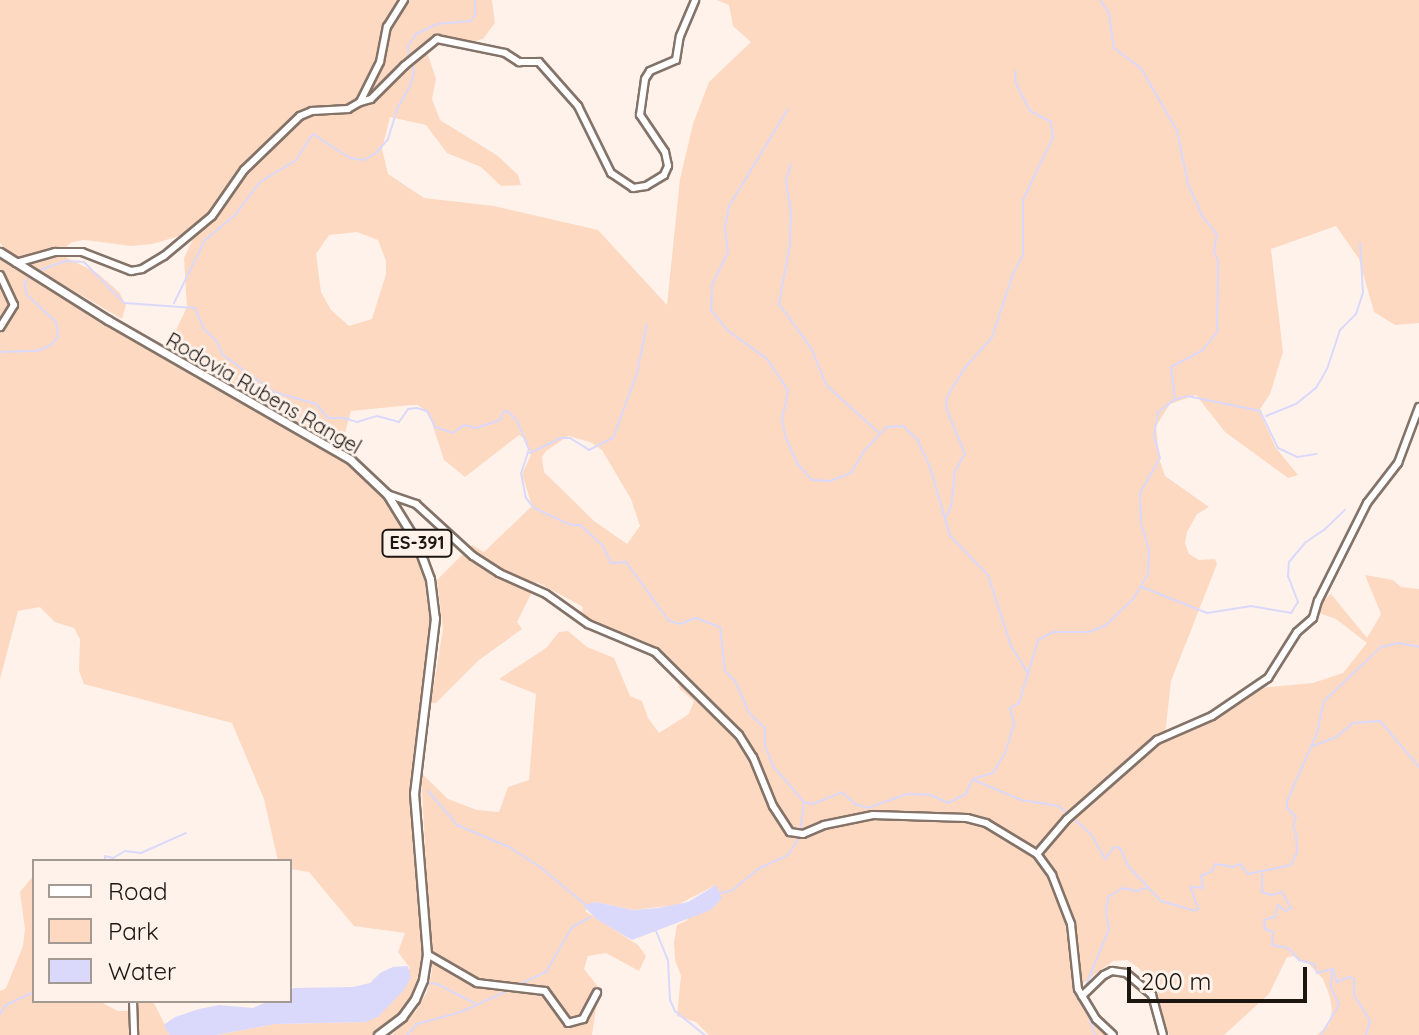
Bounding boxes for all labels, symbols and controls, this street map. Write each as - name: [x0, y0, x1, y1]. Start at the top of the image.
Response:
- street label: Rodovia Rubens Rangel: [162, 327, 366, 459]
- road number: ES-391: [381, 529, 453, 557]
- legend: [32, 859, 292, 1003]
- text: Road: [108, 876, 168, 906]
- text: Park: [108, 916, 159, 946]
- scale bar: [1131, 951, 1311, 1001]
- text: Water: [108, 956, 176, 986]
- text: 200 m: [1141, 966, 1211, 996]

